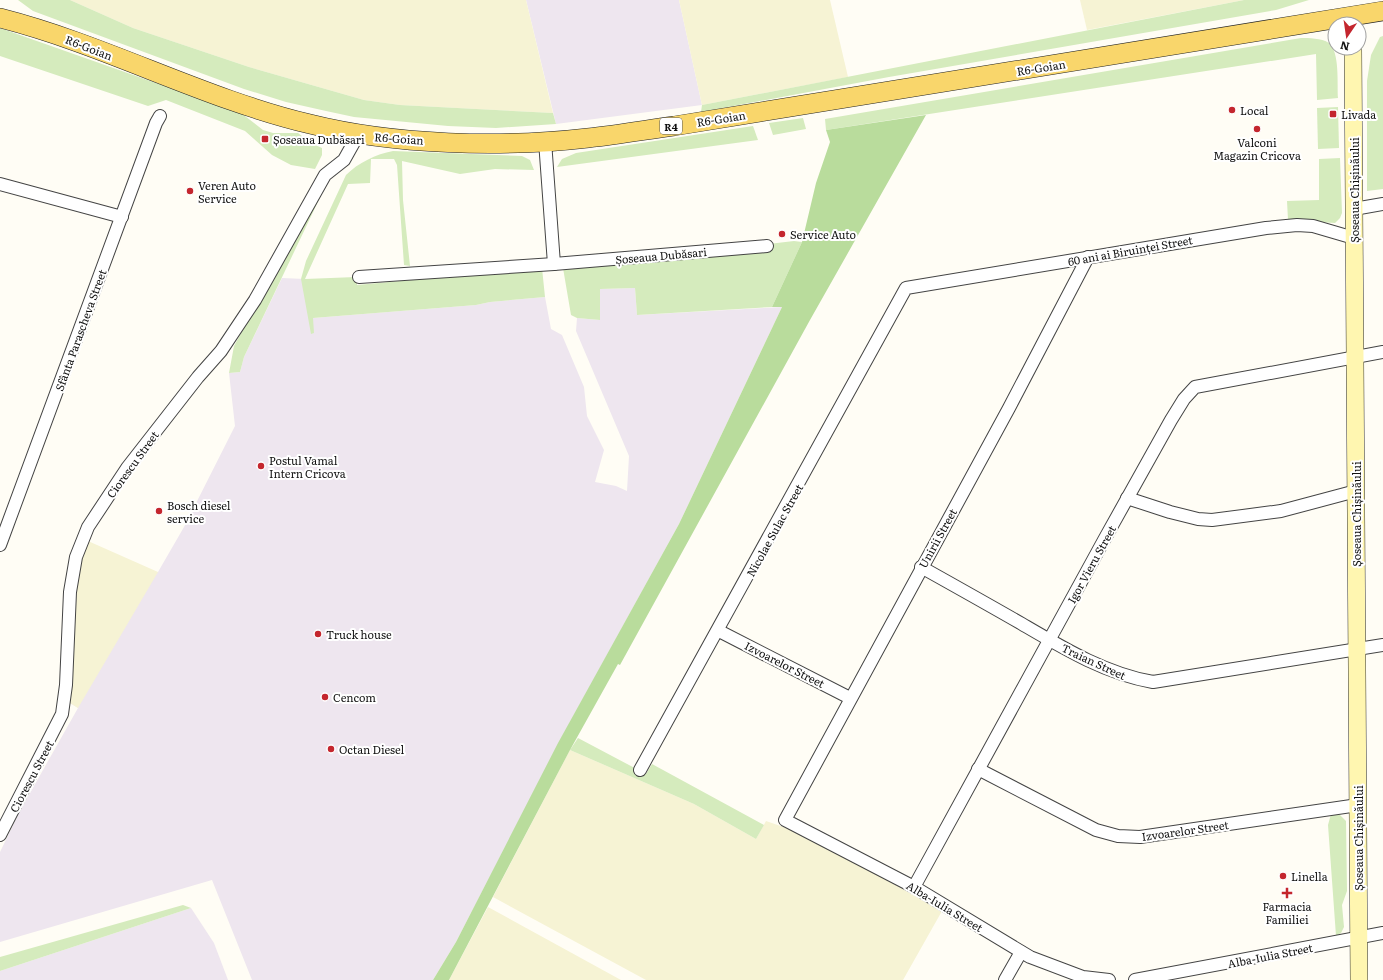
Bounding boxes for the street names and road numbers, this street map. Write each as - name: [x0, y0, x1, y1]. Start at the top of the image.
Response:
- street label: R6-Goian: [63, 31, 115, 63]
- street label: R6-Goian: [1015, 55, 1067, 79]
- street label: R6-Goian: [695, 106, 747, 130]
- road number: R4: [660, 118, 682, 134]
- street label: R6-Goian: [374, 128, 424, 148]
- street label: Șoseaua Chișinăului: [1346, 137, 1362, 243]
- street label: 60 ani ai Biruinței Street: [1066, 231, 1194, 269]
- street label: Șoseaua Dubăsari: [615, 243, 708, 267]
- street label: Sfânta Parascheva Street: [51, 266, 110, 393]
- street label: Ciorescu Street: [102, 427, 162, 501]
- street label: Șoseaua Chișinăului: [1348, 461, 1364, 567]
- street label: Nicolae Sulac Street: [742, 480, 806, 579]
- street label: Unirii Street: [914, 505, 960, 571]
- street label: Igor Vieru Street: [1063, 521, 1119, 606]
- street label: Izvoarelor Street: [742, 637, 828, 691]
- street label: Traian Street: [1059, 639, 1129, 683]
- street label: Ciorescu Street: [5, 737, 57, 815]
- street label: Șoseaua Chișinăului: [1350, 785, 1366, 891]
- street label: Izvoarelor Street: [1140, 816, 1230, 844]
- street label: Alba-Iulia Street: [904, 877, 987, 935]
- street label: Alba-Iulia Street: [1226, 939, 1315, 971]

